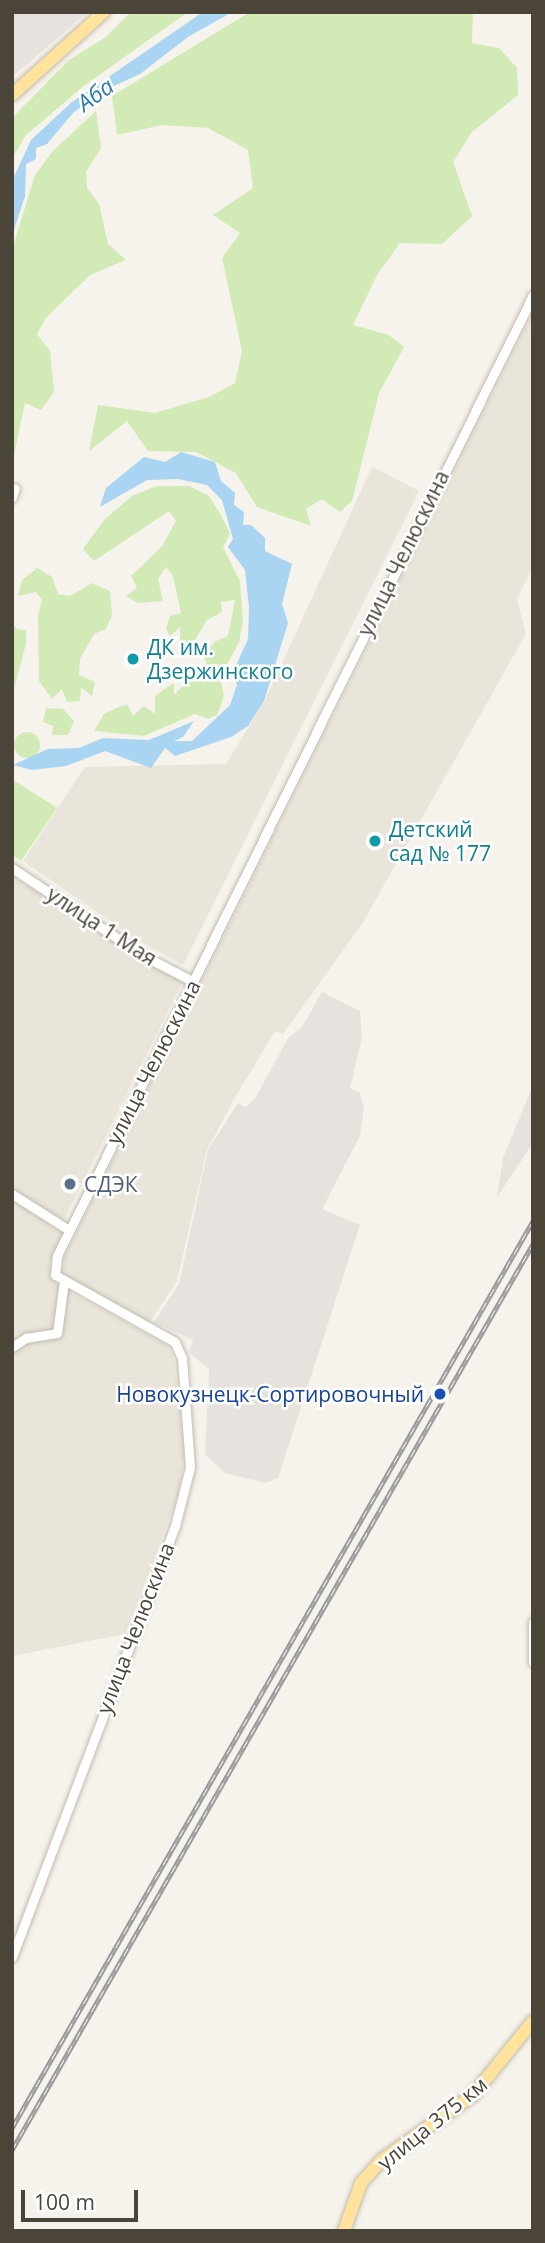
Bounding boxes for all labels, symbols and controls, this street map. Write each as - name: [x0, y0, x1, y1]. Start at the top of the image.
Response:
- water label: Аба: [71, 72, 119, 116]
- street label: улица Челюскина: [352, 466, 454, 640]
- place label: ДК им. Дзержинского: [147, 634, 293, 684]
- marker: ДК им. Дзержинского: [125, 651, 141, 667]
- place label: Детский сад № 177: [389, 816, 491, 866]
- marker: Детский сад № 177: [367, 833, 383, 849]
- street label: улица 1 Мая: [42, 881, 162, 971]
- street label: улица Челюскина: [101, 976, 205, 1148]
- place label: СДЭК: [84, 1171, 138, 1197]
- marker: СДЭК: [62, 1176, 78, 1192]
- place label: Новокузнецк-Сортировочный: [116, 1381, 424, 1407]
- marker: Новокузнецк-Сортировочный: [430, 1384, 450, 1404]
- street label: улица Челюскина: [91, 1539, 179, 1717]
- street label: улица 375 км: [372, 2071, 492, 2175]
- scale bar: [24, 2176, 142, 2220]
- text: 100 m: [34, 2188, 95, 2216]

